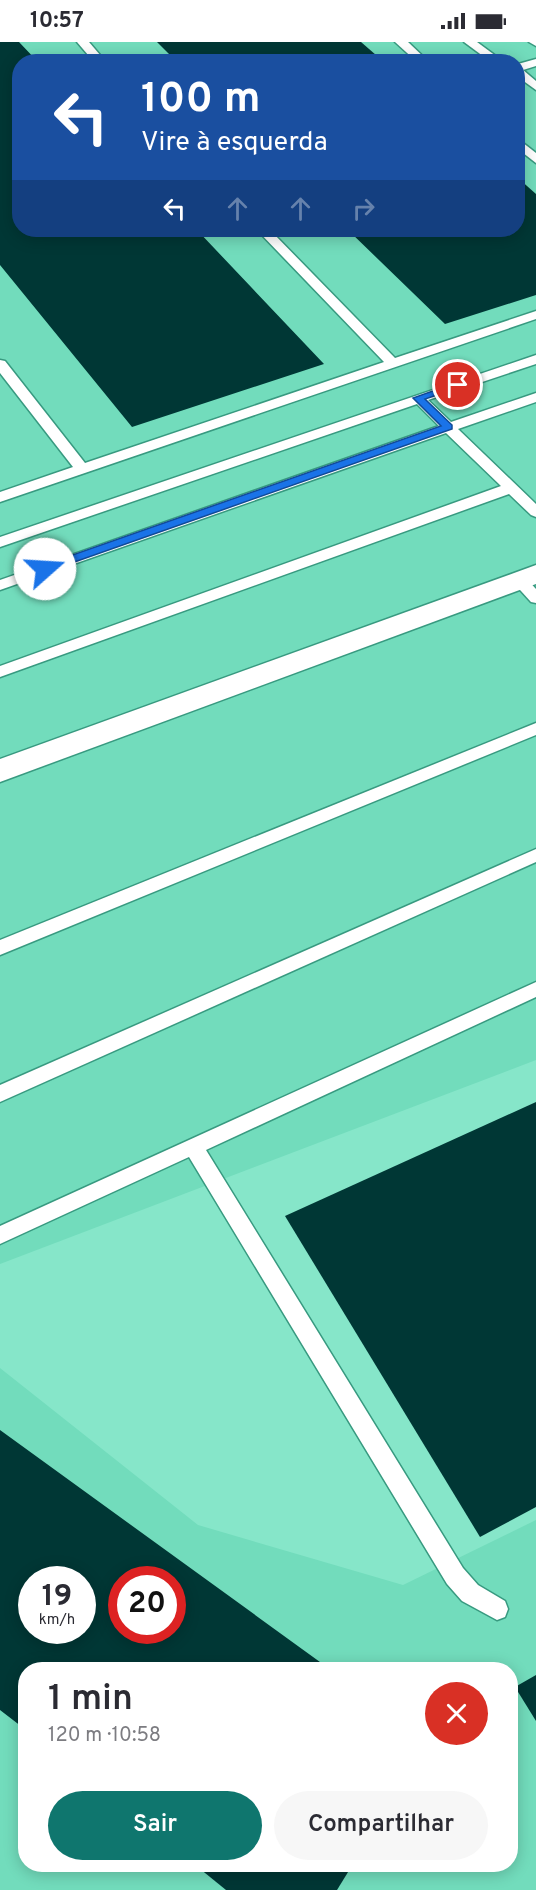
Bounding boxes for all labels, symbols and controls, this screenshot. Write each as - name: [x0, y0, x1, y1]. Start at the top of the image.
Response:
- text: 10:57: [30, 8, 84, 35]
- text: 100 m: [141, 74, 260, 127]
- icon: left: [42, 78, 120, 156]
- text: Vire à esquerda: [141, 126, 328, 160]
- icon: left: [158, 192, 191, 225]
- icon: ahead: [221, 192, 254, 225]
- icon: ahead: [284, 192, 317, 225]
- icon: right: [347, 192, 380, 225]
- pin: [432, 359, 483, 410]
- icon: arrive: [441, 368, 474, 401]
- position arrow: [13, 537, 77, 601]
- speed limit sign: 20: [108, 1566, 186, 1644]
- text: 19: [42, 1579, 72, 1616]
- text: km/h: [39, 1611, 75, 1630]
- text: 1 min: [48, 1677, 133, 1723]
- button: close: [425, 1682, 488, 1745]
- text: 120 m · 10:58: [48, 1723, 161, 1749]
- button: Sair: [48, 1791, 262, 1860]
- button: Compartilhar: [274, 1791, 488, 1860]

